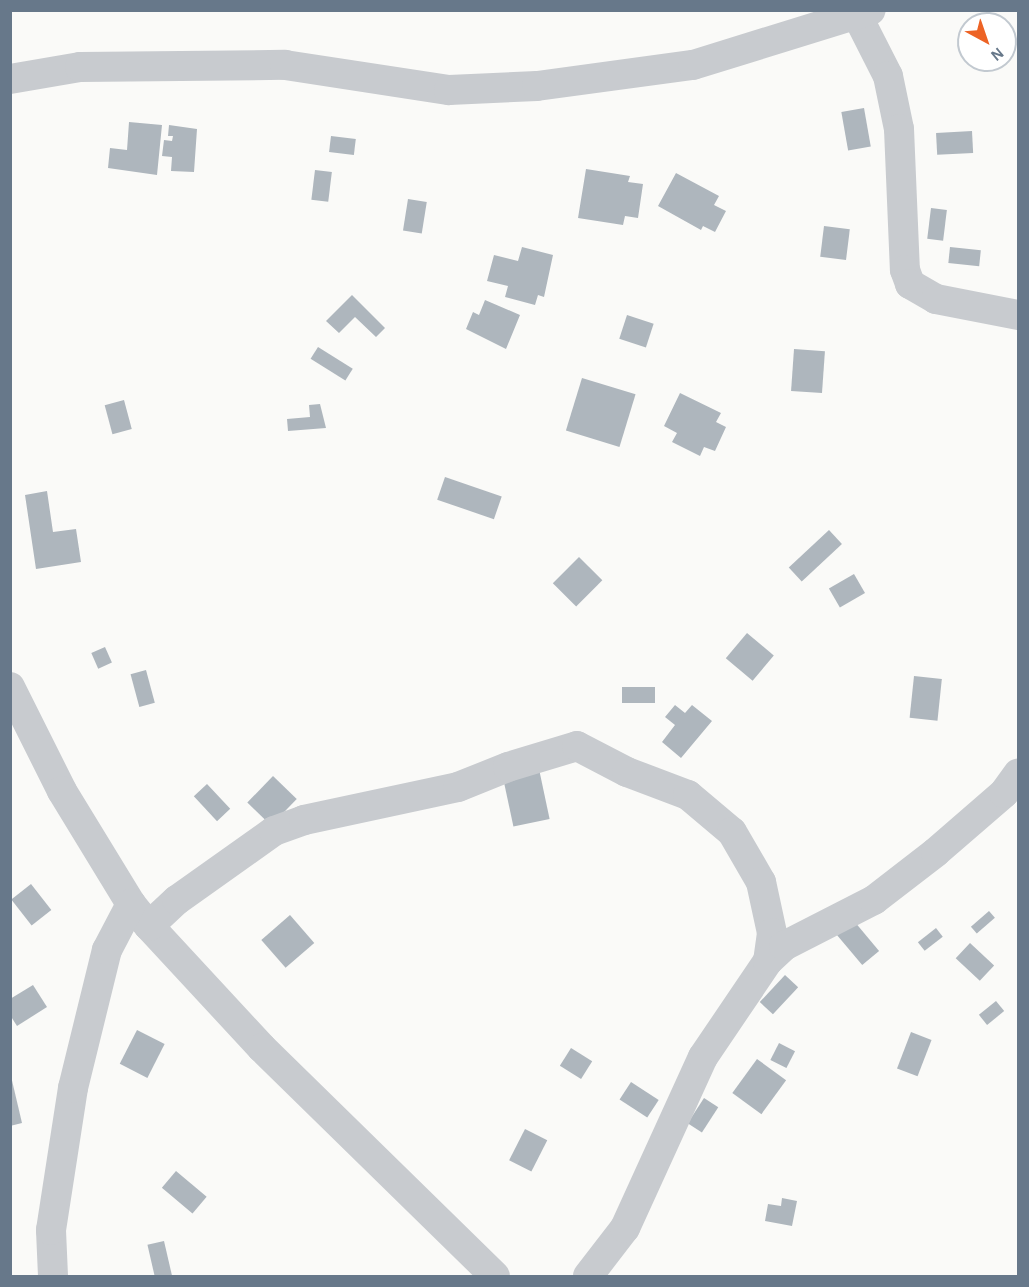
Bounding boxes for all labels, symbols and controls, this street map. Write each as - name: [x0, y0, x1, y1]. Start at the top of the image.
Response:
- north arrow: [957, 12, 1017, 72]
- text: N: [988, 45, 1007, 64]

